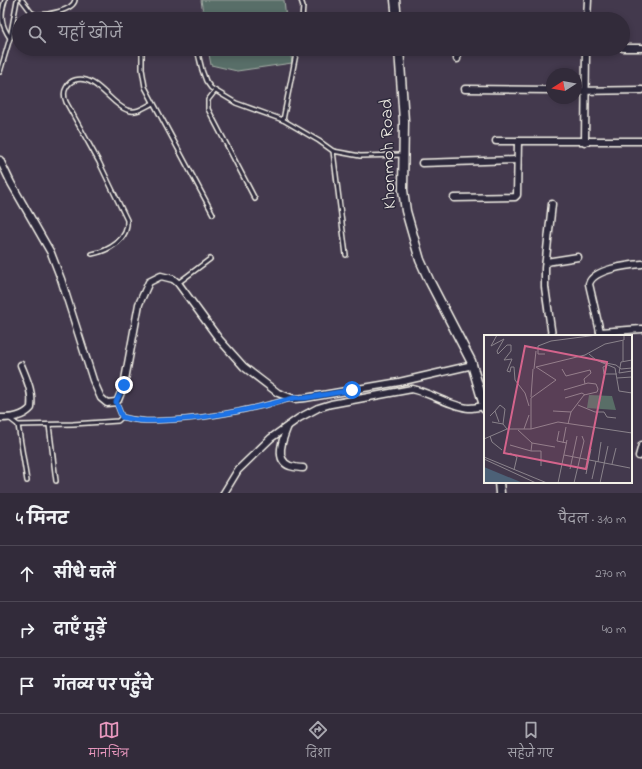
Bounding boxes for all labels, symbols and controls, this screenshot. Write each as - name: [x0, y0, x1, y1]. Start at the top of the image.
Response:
- search box: [12, 12, 630, 56]
- icon: search: [26, 23, 48, 45]
- text: यहाँ खोजें: [58, 23, 122, 45]
- north arrow: [546, 68, 582, 104]
- street label: Khonmoh Road: [374, 98, 404, 210]
- inset map: [484, 335, 632, 483]
- route end: [115, 376, 133, 394]
- route start: [343, 381, 361, 399]
- text: 4 मिनट: [16, 507, 69, 532]
- text: पैदल · 310 m: [558, 510, 626, 529]
- icon: ahead: [16, 563, 38, 585]
- text: सीधे चलें: [54, 563, 115, 585]
- text: 270 m: [595, 564, 626, 583]
- icon: right: [16, 619, 38, 641]
- text: दाएँ मुड़ें: [54, 619, 106, 641]
- text: 40 m: [602, 620, 626, 639]
- icon: arrive: [16, 675, 38, 697]
- text: गंतव्य पर पहुँचे: [54, 675, 153, 697]
- tab: मानचित्र: [89, 719, 129, 765]
- tab: दिशा: [306, 719, 331, 765]
- tab: सहेजे गए: [508, 719, 553, 765]

